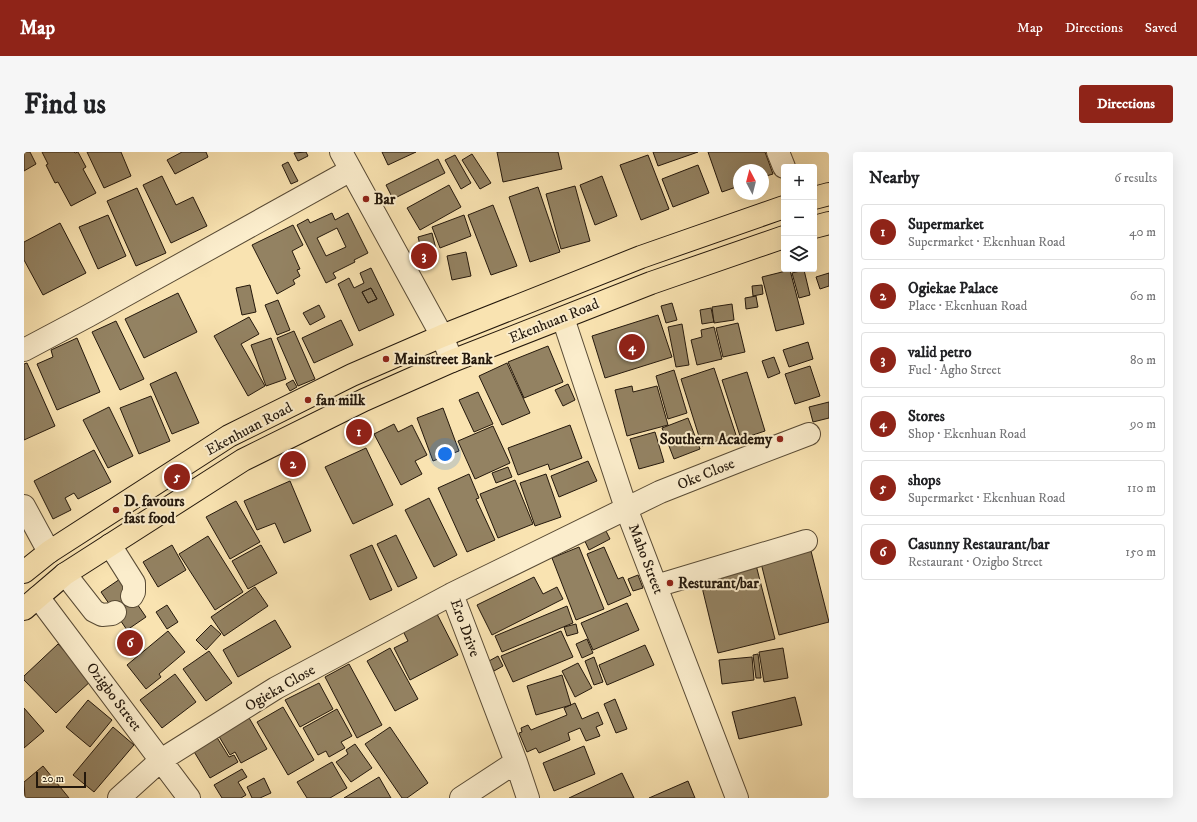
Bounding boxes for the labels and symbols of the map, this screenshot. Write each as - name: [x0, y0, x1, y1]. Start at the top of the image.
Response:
- north arrow: [733, 164, 769, 200]
- place label: Bar: [374, 190, 396, 209]
- marker: Bar: [361, 194, 371, 204]
- pin: 3: [411, 241, 437, 271]
- street label: Ekenhuan Road: [506, 294, 602, 348]
- pin: 4: [619, 332, 645, 362]
- place label: Mainstreet Bank: [394, 350, 493, 369]
- marker: Mainstreet Bank: [381, 354, 391, 364]
- place label: fan milk: [315, 391, 366, 410]
- marker: fan milk: [303, 395, 313, 405]
- street label: Ekenhuan Road: [202, 398, 296, 460]
- pin: 1: [346, 417, 372, 447]
- place label: Southern Academy: [660, 430, 773, 449]
- marker: Southern Academy: [775, 434, 785, 444]
- your location: [435, 444, 455, 464]
- pin: 2: [280, 449, 306, 479]
- street label: Oke Close: [675, 454, 737, 494]
- pin: 5: [164, 462, 190, 492]
- place label: D. favours fast food: [123, 492, 185, 528]
- marker: D. favours fast food: [111, 505, 121, 515]
- street label: Maho Street: [624, 521, 668, 597]
- place label: Resturant/bar: [678, 574, 759, 593]
- marker: Resturant/bar: [665, 578, 675, 588]
- street label: Ero Drive: [446, 597, 484, 659]
- pin: 6: [117, 628, 143, 658]
- street label: Ozigbo Street: [82, 659, 146, 735]
- street label: Ogieka Close: [241, 660, 319, 716]
- scale bar: [36, 770, 86, 789]

